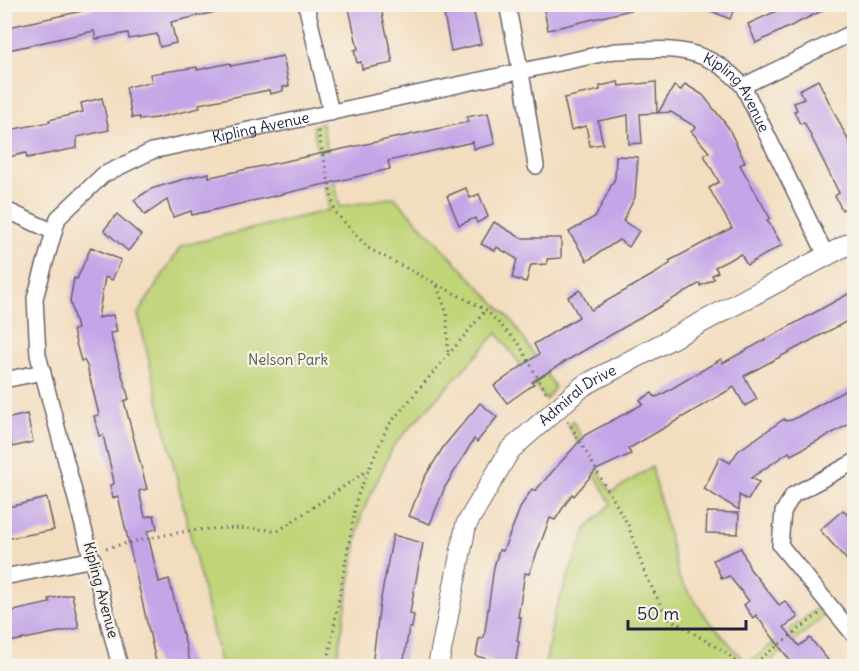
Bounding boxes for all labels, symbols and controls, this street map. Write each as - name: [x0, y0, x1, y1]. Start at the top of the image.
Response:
- street label: Kipling Avenue: [700, 48, 774, 135]
- street label: Kipling Avenue: [210, 107, 311, 147]
- park label: Nelson Park: [248, 350, 328, 369]
- street label: Admiral Drive: [534, 360, 619, 430]
- street label: Kipling Avenue: [80, 540, 123, 640]
- scale bar: [628, 593, 746, 631]
- text: 50 m: [637, 602, 679, 625]

